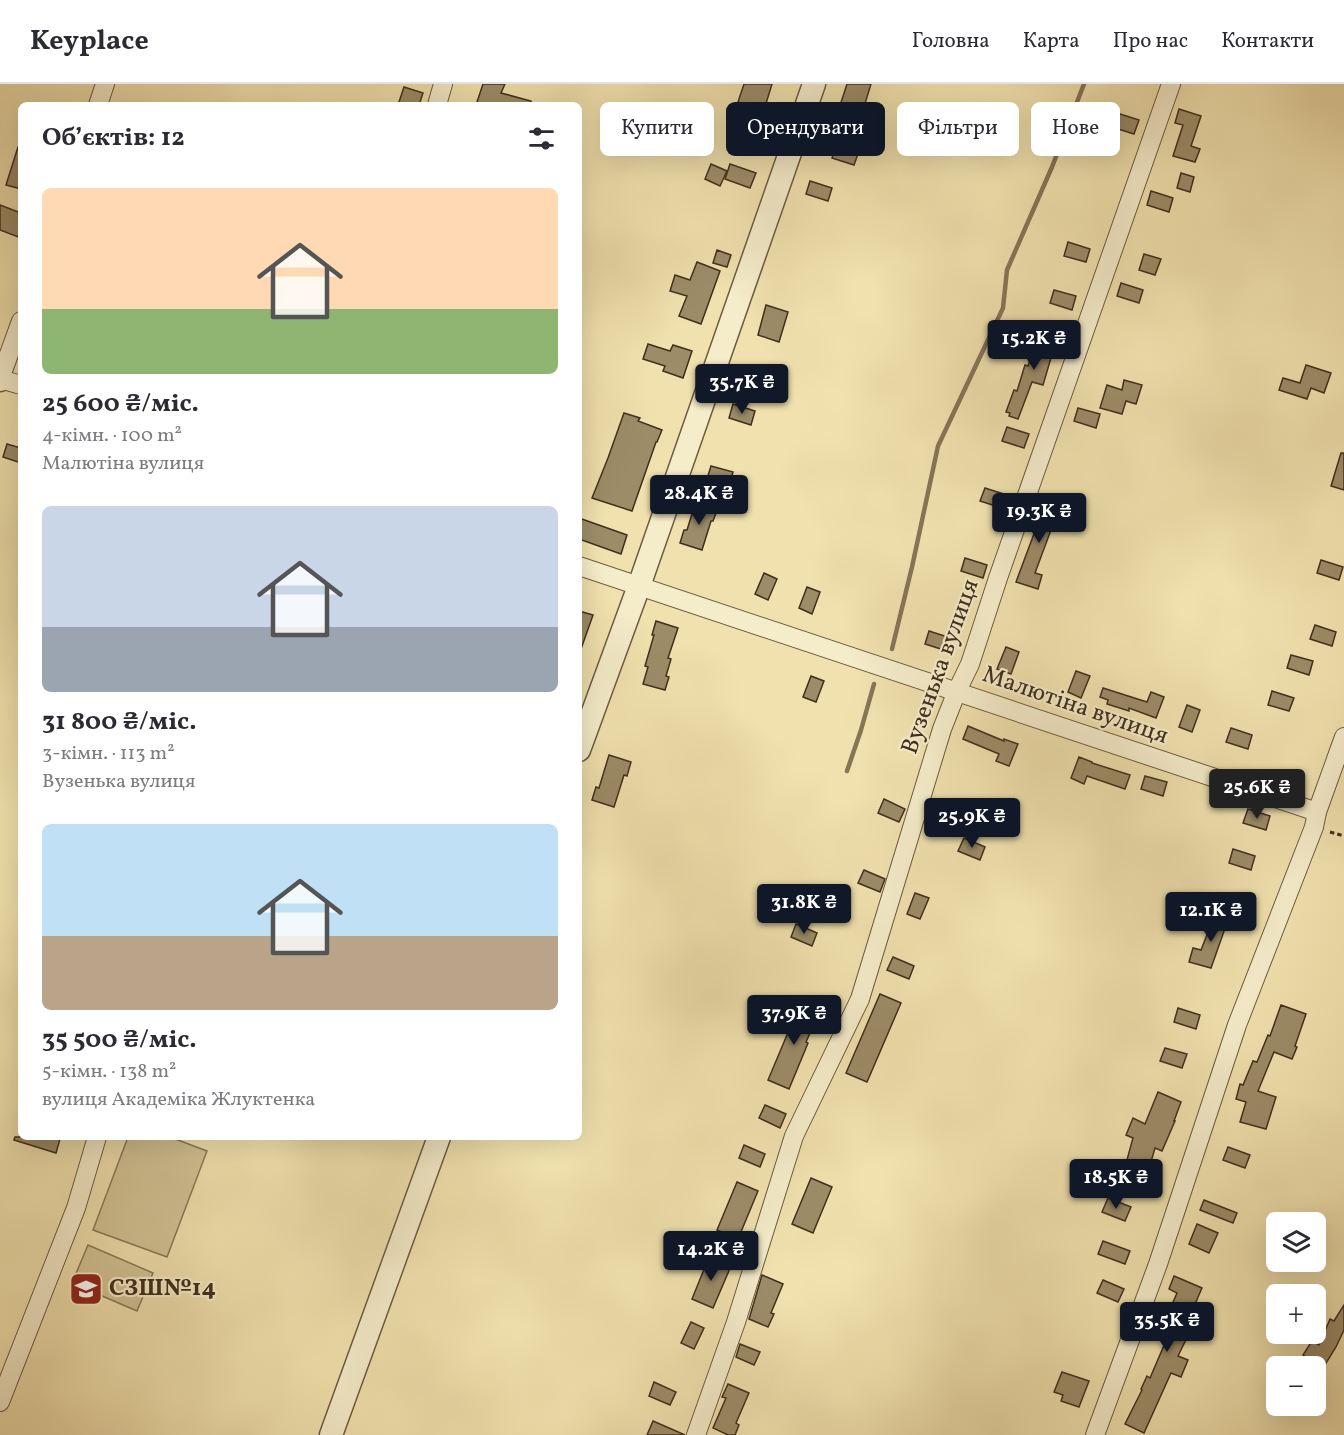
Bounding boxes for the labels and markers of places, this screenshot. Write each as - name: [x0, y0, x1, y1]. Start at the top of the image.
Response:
- pin: 15.2K ₴: [979, 320, 1089, 371]
- pin: 35.7K ₴: [687, 364, 797, 415]
- pin: 28.4K ₴: [644, 475, 754, 526]
- pin: 19.3K ₴: [984, 493, 1094, 544]
- pin: 25.6K ₴: [1202, 769, 1312, 820]
- pin: 25.9K ₴: [917, 798, 1027, 849]
- pin: 31.8K ₴: [749, 884, 859, 935]
- pin: 12.1K ₴: [1156, 892, 1266, 943]
- pin: 37.9K ₴: [739, 995, 849, 1046]
- pin: 18.5K ₴: [1061, 1159, 1171, 1210]
- pin: 14.2K ₴: [656, 1231, 766, 1282]
- school or university icon: СЗШ№14: [68, 1271, 104, 1307]
- place label: СЗШ№14: [109, 1272, 216, 1306]
- pin: 35.5K ₴: [1112, 1302, 1222, 1353]

